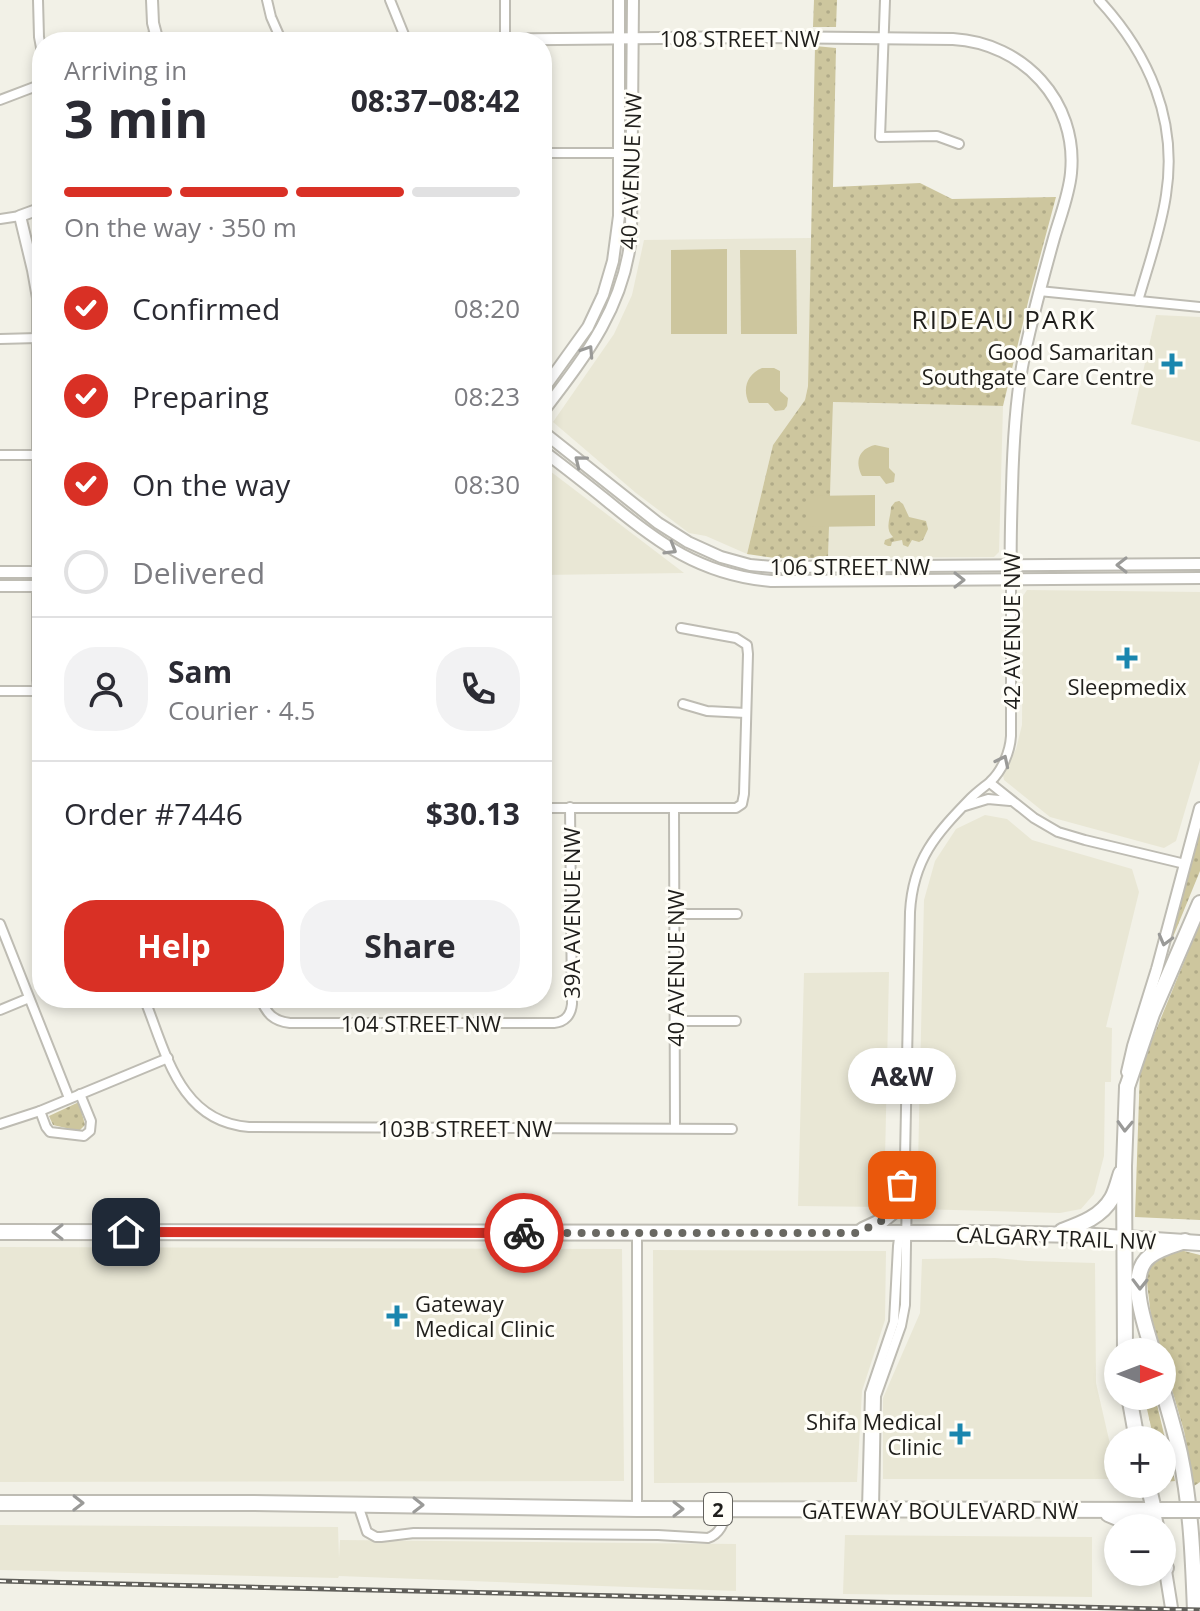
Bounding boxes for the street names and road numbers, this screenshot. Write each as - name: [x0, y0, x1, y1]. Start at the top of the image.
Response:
- street label: 108 STREET NW: [660, 23, 820, 53]
- street label: 40 AVENUE NW: [612, 92, 648, 250]
- street label: 106 STREET NW: [770, 551, 930, 581]
- street label: 42 AVENUE NW: [996, 552, 1026, 710]
- street label: 39A AVENUE NW: [556, 827, 586, 999]
- street label: 40 AVENUE NW: [660, 889, 690, 1047]
- street label: 104 STREET NW: [341, 1008, 501, 1038]
- street label: 103B STREET NW: [378, 1113, 552, 1143]
- street label: CALGARY TRAIL NW: [955, 1219, 1157, 1255]
- road number: 2: [704, 1493, 732, 1525]
- street label: GATEWAY BOULEVARD NW: [802, 1495, 1078, 1525]

